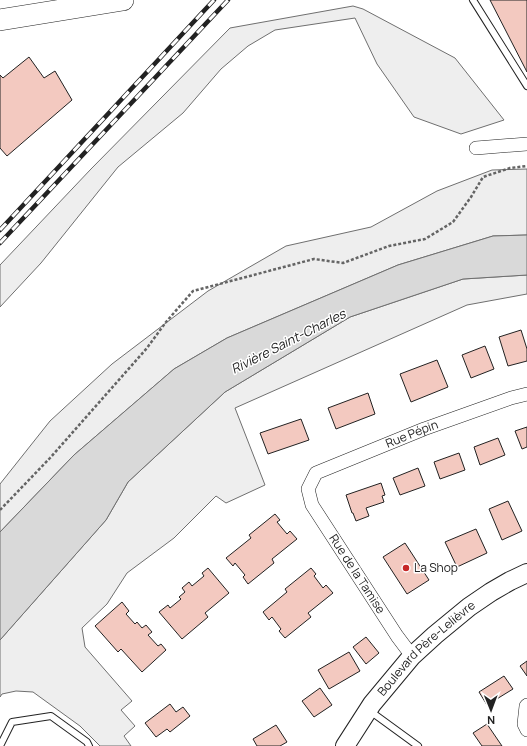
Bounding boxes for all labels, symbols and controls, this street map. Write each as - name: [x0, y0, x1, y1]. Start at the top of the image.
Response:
- water label: Rivière Saint-Charles: [228, 304, 349, 378]
- street label: Rue Pépin: [383, 416, 440, 452]
- street label: Rue de la Tamise: [325, 531, 390, 617]
- place label: La Shop: [414, 559, 458, 576]
- marker: La Shop: [401, 563, 411, 573]
- street label: Boulevard Père-Lelièvre: [373, 596, 478, 699]
- north arrow: [471, 690, 511, 730]
- text: N: [487, 713, 495, 728]

